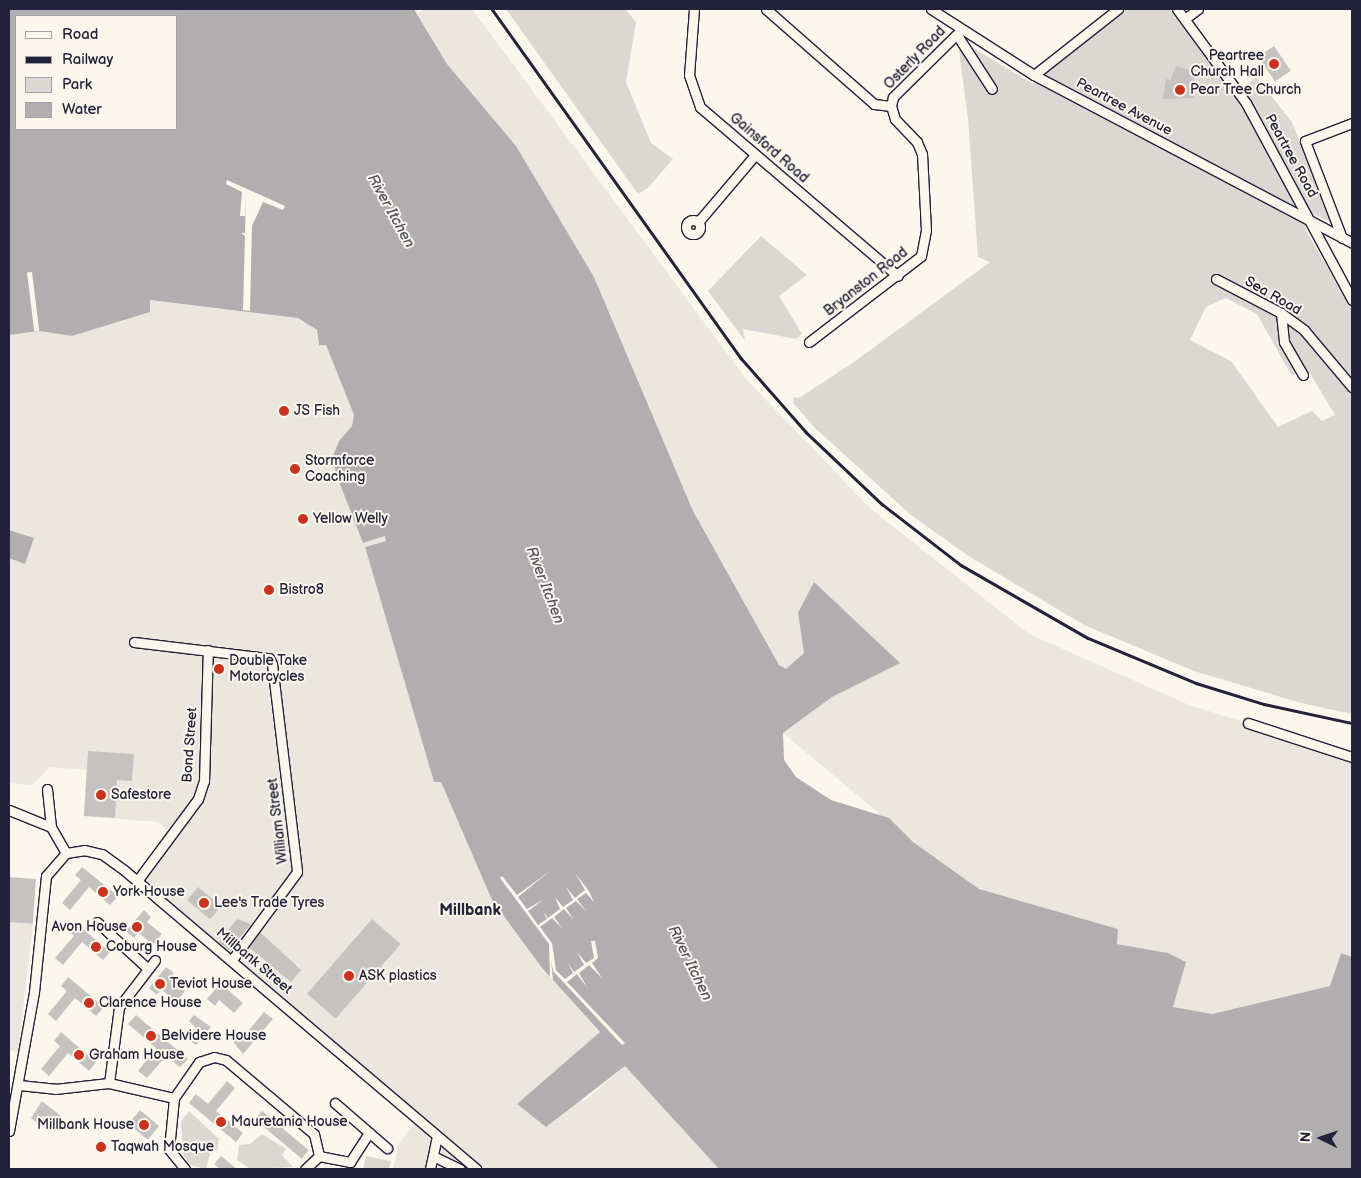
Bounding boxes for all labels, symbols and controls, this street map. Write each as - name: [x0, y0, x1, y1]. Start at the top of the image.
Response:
- legend: [15, 15, 178, 130]
- street label: Osterly Road: [881, 23, 949, 93]
- text: Road: [62, 25, 98, 44]
- place label: Peartree Church Hall: [1190, 48, 1264, 80]
- text: Railway: [62, 50, 113, 69]
- marker: Peartree Church Hall: [1268, 58, 1280, 70]
- text: Park: [62, 75, 92, 94]
- street label: Peartree Avenue: [1073, 75, 1175, 139]
- place label: Pear Tree Church: [1190, 82, 1302, 98]
- marker: Pear Tree Church: [1174, 84, 1186, 96]
- text: Water: [62, 100, 102, 119]
- street label: Gainsford Road: [726, 109, 812, 187]
- street label: Peartree Road: [1261, 111, 1321, 201]
- water label: River Itchen: [363, 171, 419, 251]
- street label: Bryanston Road: [821, 244, 911, 320]
- street label: Sea Road: [1242, 273, 1304, 319]
- place label: JS Fish: [294, 403, 340, 419]
- marker: JS Fish: [278, 405, 290, 417]
- place label: Stormforce Coaching: [305, 453, 374, 486]
- marker: Stormforce Coaching: [289, 463, 301, 475]
- place label: Yellow Welly: [313, 511, 388, 527]
- marker: Yellow Welly: [297, 513, 309, 525]
- water label: River Itchen: [522, 544, 568, 626]
- place label: Bistro8: [279, 582, 324, 598]
- marker: Bistro8: [263, 584, 275, 596]
- place label: Double Take Motorcycles: [229, 653, 307, 686]
- marker: Double Take Motorcycles: [213, 663, 225, 675]
- street label: Bond Street: [179, 707, 201, 783]
- street label: William Street: [264, 777, 292, 865]
- place label: Safestore: [111, 787, 171, 803]
- marker: Safestore: [95, 789, 107, 801]
- place label: York House: [113, 884, 185, 900]
- marker: York House: [97, 886, 109, 898]
- place label: Lee's Trade Tyres: [214, 895, 325, 911]
- marker: Lee's Trade Tyres: [198, 897, 210, 909]
- district label: Millbank: [439, 901, 501, 921]
- place label: Avon House: [52, 919, 127, 935]
- marker: Avon House: [131, 921, 143, 933]
- water label: River Itchen: [664, 923, 716, 1003]
- street label: Millbank Street: [212, 924, 296, 998]
- place label: Coburg House: [106, 939, 197, 955]
- marker: Coburg House: [90, 941, 102, 953]
- place label: ASK plastics: [359, 968, 437, 984]
- marker: ASK plastics: [343, 970, 355, 982]
- place label: Teviot House: [170, 976, 252, 992]
- marker: Teviot House: [154, 978, 166, 990]
- place label: Clarence House: [99, 995, 201, 1011]
- marker: Clarence House: [83, 997, 95, 1009]
- place label: Belvidere House: [161, 1028, 266, 1044]
- marker: Belvidere House: [145, 1030, 157, 1042]
- place label: Graham House: [89, 1047, 184, 1063]
- marker: Graham House: [73, 1049, 85, 1061]
- north arrow: [1296, 1113, 1346, 1163]
- place label: Mauretania House: [231, 1114, 348, 1130]
- marker: Mauretania House: [215, 1116, 227, 1128]
- place label: Millbank House: [37, 1117, 134, 1133]
- marker: Millbank House: [138, 1119, 150, 1131]
- text: N: [1297, 1131, 1314, 1143]
- place label: Taqwah Mosque: [111, 1139, 214, 1155]
- marker: Taqwah Mosque: [95, 1141, 107, 1153]

